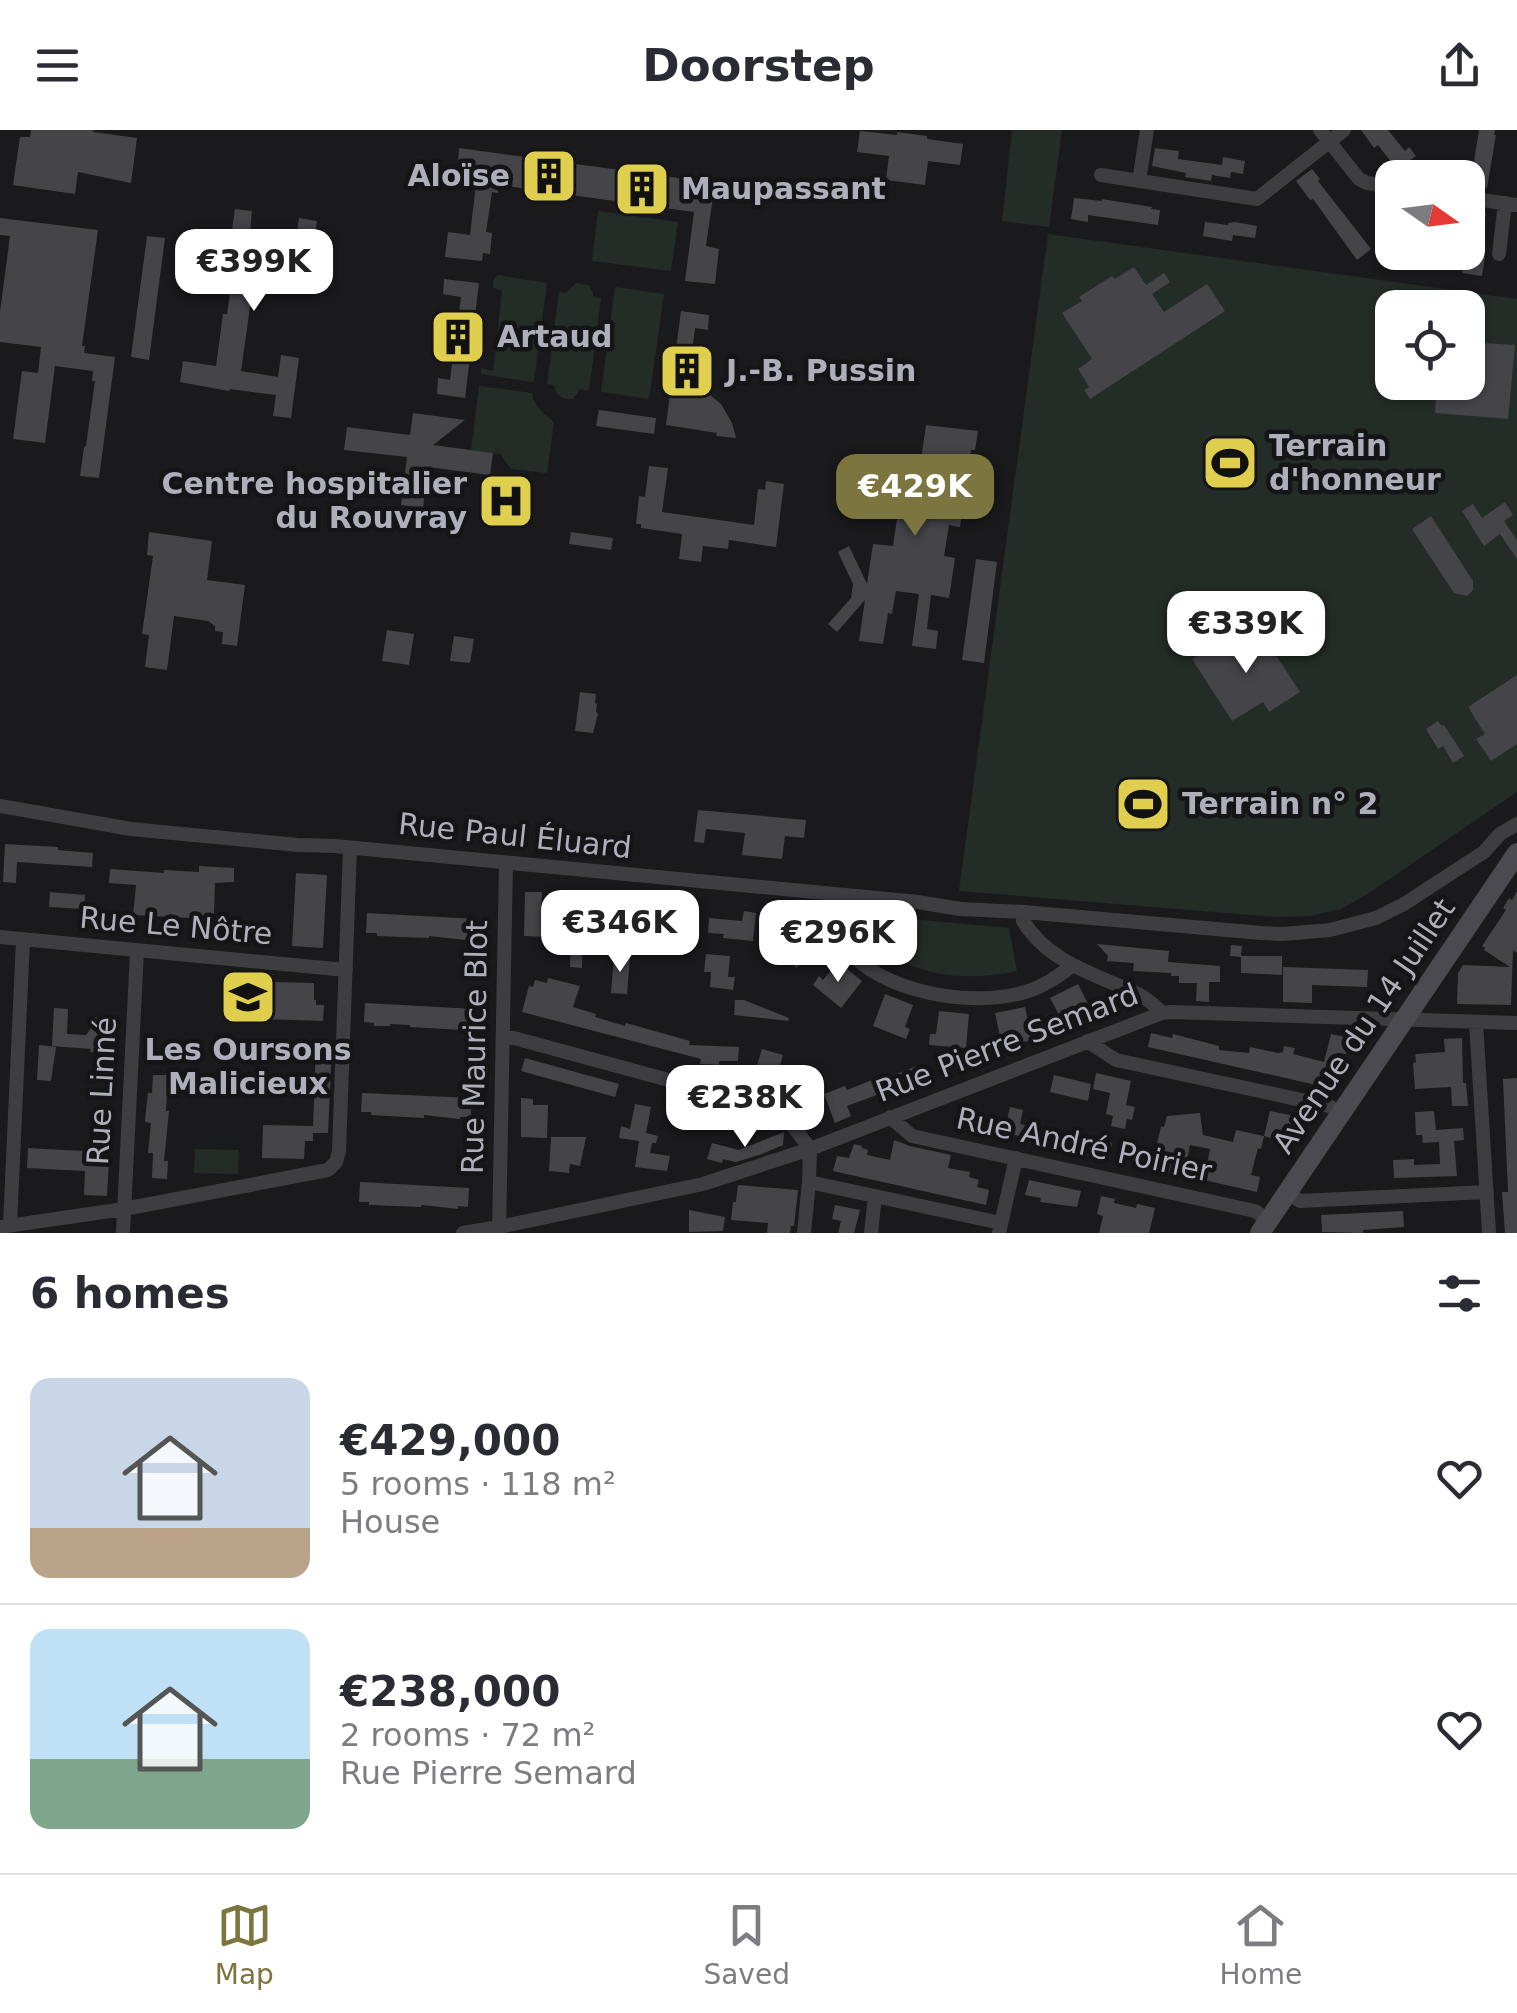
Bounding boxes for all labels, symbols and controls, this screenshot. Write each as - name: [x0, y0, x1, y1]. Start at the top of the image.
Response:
- icon: menu: [30, 38, 85, 93]
- icon: share: [1432, 38, 1487, 93]
- text: Doorstep: [642, 39, 875, 92]
- building icon: Aloïse: [519, 146, 579, 206]
- place label: Aloïse: [407, 158, 510, 193]
- building icon: Maupassant: [612, 159, 672, 219]
- north arrow: [1375, 160, 1485, 270]
- map controls: [1375, 160, 1485, 400]
- place label: Maupassant: [681, 171, 886, 206]
- pin: €399K: [184, 229, 324, 314]
- text: €399K: [197, 242, 311, 280]
- button: locate: [1375, 290, 1485, 400]
- building icon: Artaud: [428, 307, 488, 367]
- place label: Artaud: [497, 319, 612, 354]
- building icon: J.-B. Pussin: [657, 341, 717, 401]
- place label: J.-B. Pussin: [724, 353, 916, 388]
- place label: Terrain d'honneur: [1269, 428, 1441, 497]
- sports icon: Terrain d'honneur: [1200, 433, 1260, 493]
- pin: €429K: [845, 454, 985, 539]
- place label: Centre hospitalier du Rouvray: [161, 466, 467, 535]
- text: €429K: [858, 467, 972, 505]
- hospital icon: Centre hospitalier du Rouvray: [476, 471, 536, 531]
- pin: €339K: [1176, 591, 1316, 676]
- text: €339K: [1189, 604, 1303, 642]
- sports icon: Terrain n° 2: [1113, 774, 1173, 834]
- place label: Terrain n° 2: [1182, 786, 1378, 821]
- street label: Rue Paul Éluard: [397, 806, 633, 865]
- pin: €346K: [550, 890, 690, 975]
- street label: Avenue du 14 Juillet: [1265, 892, 1462, 1160]
- street label: Rue Le Nôtre: [78, 900, 274, 951]
- pin: €296K: [768, 900, 908, 985]
- text: €346K: [563, 903, 677, 941]
- text: €296K: [781, 913, 895, 951]
- street label: Rue Maurice Blot: [455, 919, 494, 1174]
- school or university icon: Les Oursons Malicieux: [218, 967, 278, 1027]
- street label: Rue Pierre Semard: [871, 976, 1143, 1109]
- street label: Rue Linné: [80, 1016, 123, 1166]
- place label: Les Oursons Malicieux: [144, 1032, 352, 1101]
- pin: €238K: [675, 1065, 815, 1150]
- text: €238K: [688, 1078, 802, 1116]
- street label: Rue André Poirier: [953, 1100, 1216, 1189]
- icon: filters: [1432, 1266, 1487, 1321]
- text: 6 homes: [30, 1269, 230, 1318]
- text: €429,000: [340, 1416, 561, 1465]
- icon: home: [110, 1418, 230, 1538]
- icon: heart: [1432, 1451, 1487, 1506]
- text: 5 rooms · 118 m²: [340, 1465, 616, 1503]
- text: House: [340, 1503, 440, 1541]
- text: €238,000: [340, 1667, 561, 1716]
- icon: home: [110, 1669, 230, 1789]
- icon: heart: [1432, 1702, 1487, 1757]
- text: 2 rooms · 72 m²: [340, 1716, 595, 1754]
- text: Rue Pierre Semard: [340, 1754, 637, 1792]
- tab: Map: [215, 1898, 274, 1991]
- tab: Saved: [703, 1898, 790, 1991]
- tab: Home: [1220, 1898, 1302, 1991]

